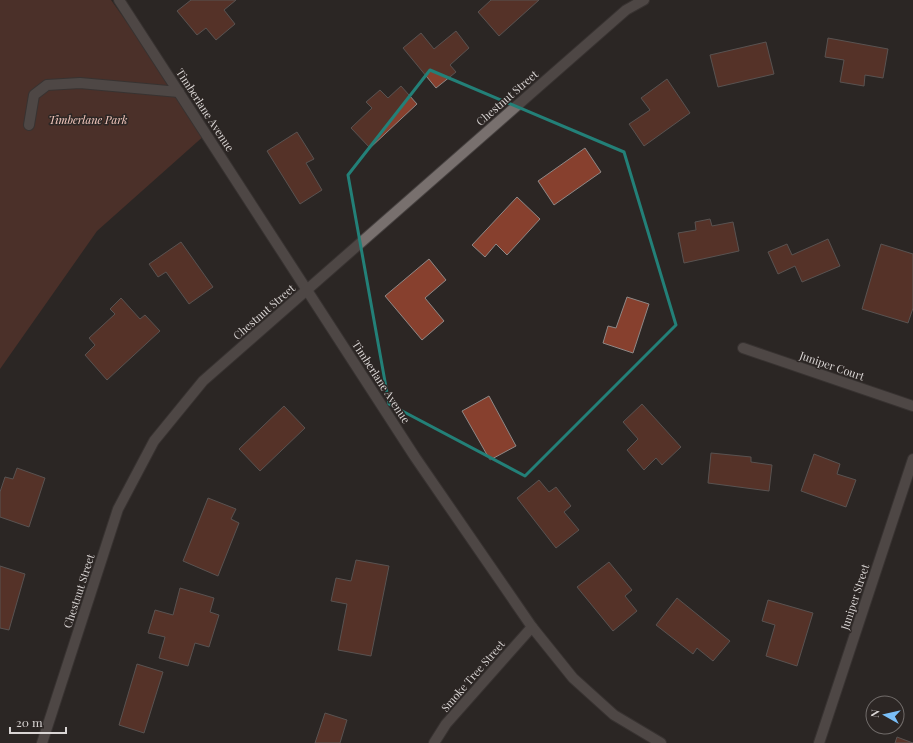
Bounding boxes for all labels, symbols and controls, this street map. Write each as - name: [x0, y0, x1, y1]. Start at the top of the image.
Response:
- street label: Timberlane Avenue: [173, 66, 238, 154]
- street label: Chestnut Street: [473, 67, 541, 129]
- park label: Timberlane Park: [48, 112, 128, 127]
- street label: Chestnut Street: [230, 281, 298, 343]
- street label: Timberlane Avenue: [349, 338, 414, 426]
- street label: Juniper Court: [797, 347, 867, 384]
- street label: Chestnut Street: [59, 552, 98, 630]
- street label: Juniper Street: [836, 562, 872, 633]
- street label: Smoke Tree Street: [437, 637, 508, 715]
- north arrow: [865, 695, 905, 735]
- scale bar: [10, 709, 66, 735]
- text: N: [867, 709, 883, 719]
- text: 20 m: [16, 714, 43, 730]

